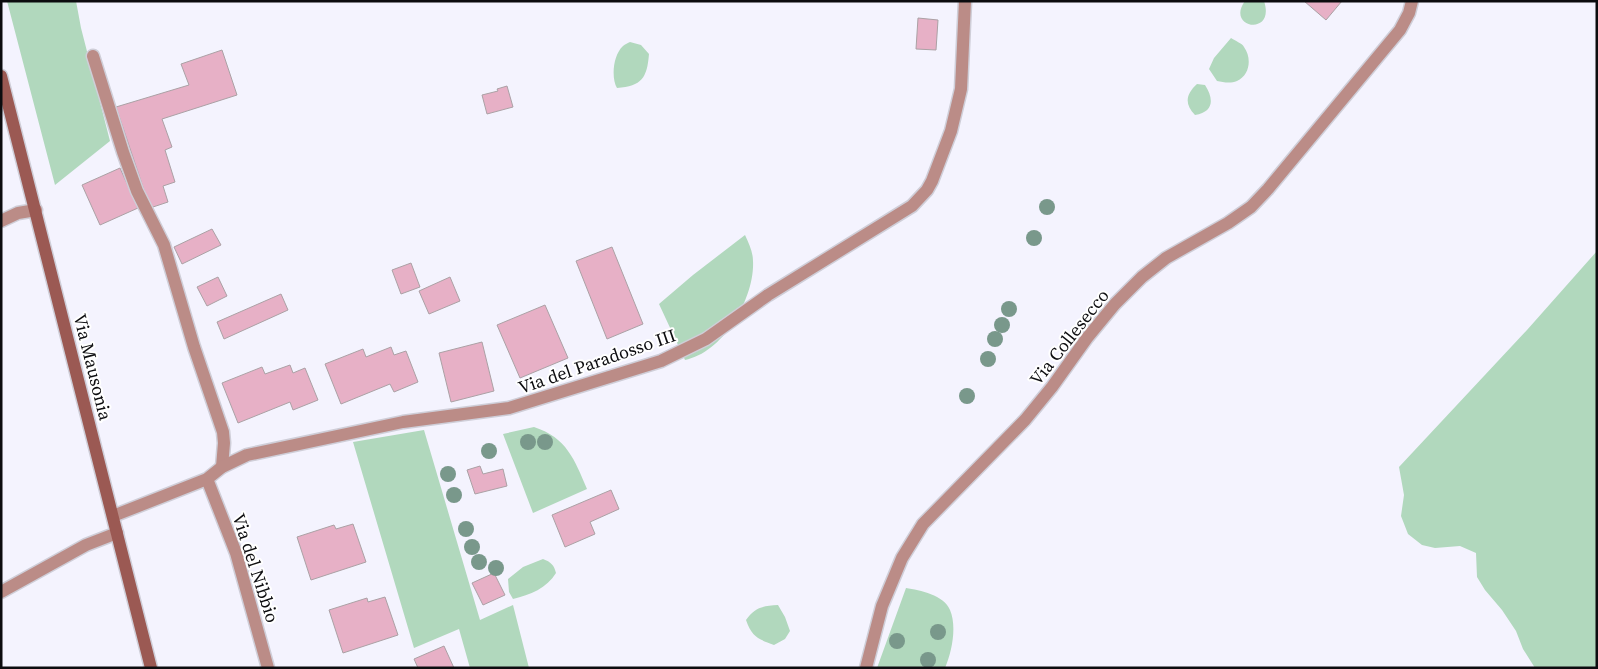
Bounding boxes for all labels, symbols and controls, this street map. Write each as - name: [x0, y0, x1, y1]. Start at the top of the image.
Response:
- street label: Via Collesecco: [1024, 284, 1115, 390]
- street label: Via Mausonia: [68, 311, 119, 424]
- street label: Via del Paradosso III: [515, 322, 679, 400]
- street label: Via del Nibbio: [227, 510, 285, 626]

